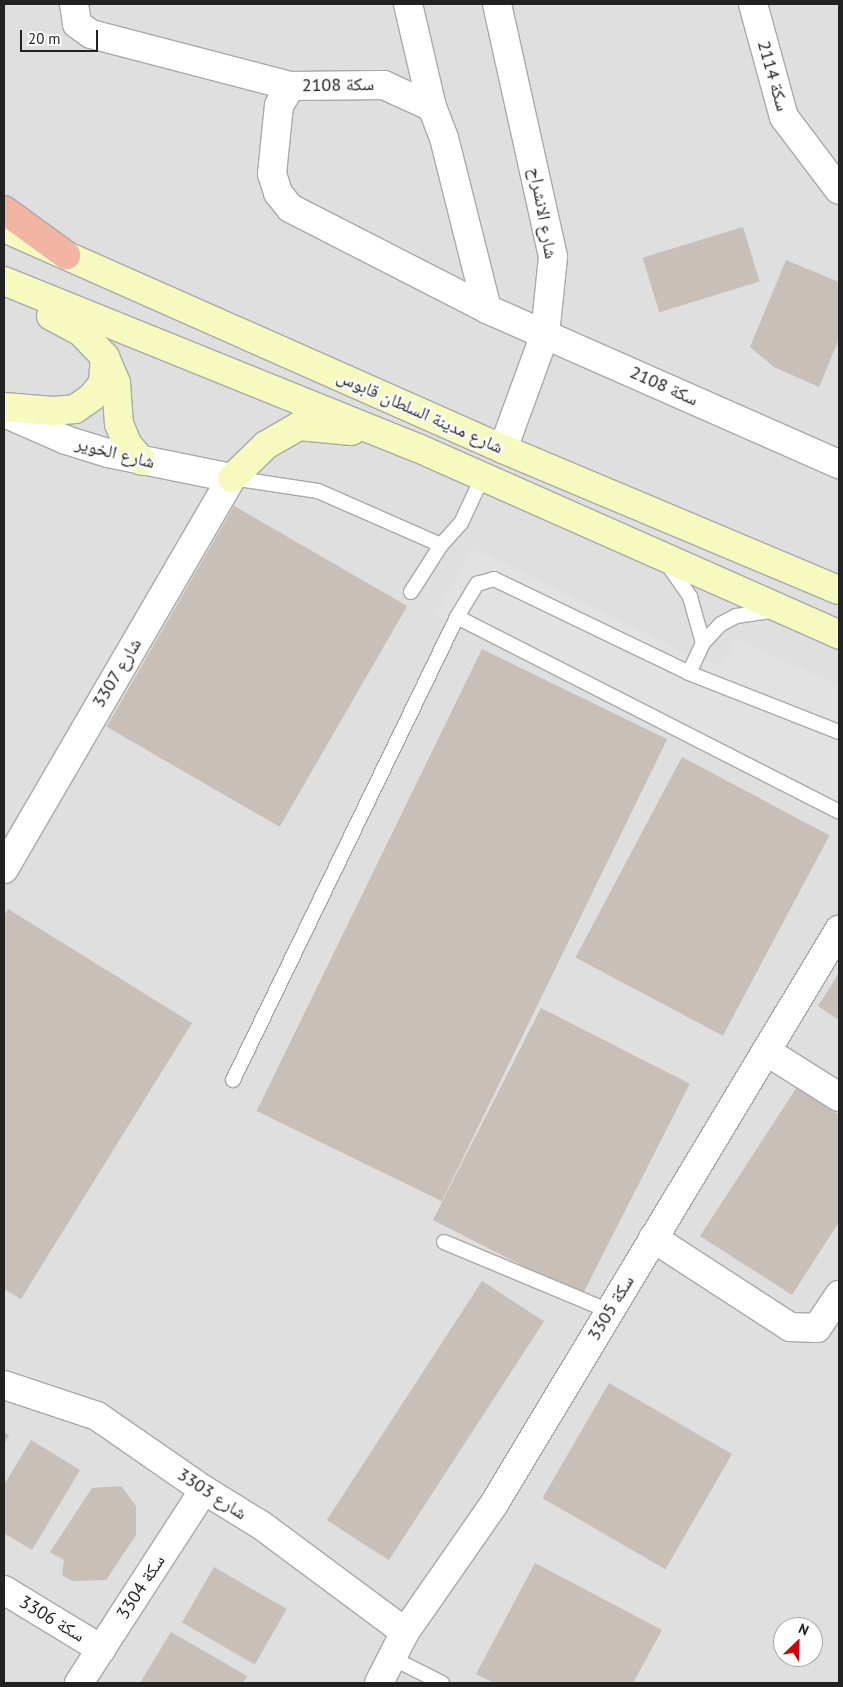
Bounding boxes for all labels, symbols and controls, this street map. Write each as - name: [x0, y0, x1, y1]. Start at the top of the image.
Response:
- scale bar: [22, 20, 100, 52]
- text: 20 m: [28, 29, 61, 48]
- street label: سكة 2114: [753, 38, 793, 114]
- street label: سكة 2108: [302, 74, 374, 96]
- street label: شارع الانشراح: [524, 166, 562, 260]
- street label: سكة 2108: [627, 361, 701, 411]
- street label: شارع مدينة السلطان قابوس: [334, 366, 506, 458]
- street label: شارع الخوير: [73, 433, 157, 473]
- street label: 3307 شارع: [88, 634, 146, 712]
- street label: 3305 سكة: [583, 1271, 639, 1345]
- street label: 3303 شارع: [173, 1464, 251, 1524]
- street label: سكة 3304: [112, 1551, 170, 1623]
- street label: سكة 3306: [15, 1591, 89, 1647]
- north arrow: [773, 1617, 823, 1667]
- text: N: [796, 1619, 812, 1639]

